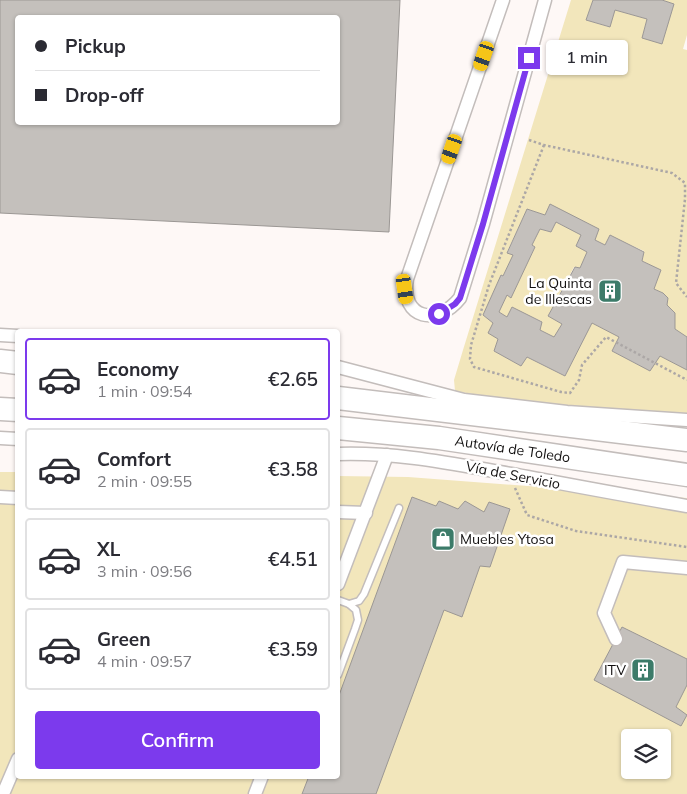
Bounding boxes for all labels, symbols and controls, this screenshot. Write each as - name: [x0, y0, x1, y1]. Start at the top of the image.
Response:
- text: Pickup: [65, 34, 126, 58]
- car: [472, 39, 495, 73]
- callout: 1 min: [546, 40, 629, 76]
- route end: [518, 47, 540, 69]
- text: 1 min: [566, 47, 608, 67]
- text: Drop-off: [65, 83, 143, 107]
- car: [440, 132, 463, 166]
- car: [395, 273, 414, 305]
- place label: La Quinta de Illescas: [525, 274, 592, 308]
- building icon: La Quinta de Illescas: [597, 278, 623, 304]
- route start: [428, 303, 450, 325]
- icon: car: [37, 357, 82, 402]
- text: Economy: [97, 357, 179, 381]
- text: €2.65: [268, 367, 318, 391]
- text: 1 min · 09:54: [97, 381, 192, 401]
- street label: Autovía de Toledo: [454, 432, 572, 466]
- icon: car: [37, 447, 82, 492]
- text: Comfort: [97, 447, 171, 471]
- text: €3.58: [268, 457, 318, 481]
- street label: Vía de Servicio: [464, 457, 562, 493]
- text: 2 min · 09:55: [97, 471, 192, 491]
- shop icon: Muebles Ytosa: [430, 526, 456, 552]
- place label: Muebles Ytosa: [460, 530, 554, 548]
- icon: car: [37, 537, 82, 582]
- text: XL: [97, 537, 120, 561]
- text: €4.51: [268, 547, 318, 571]
- text: 3 min · 09:56: [97, 561, 192, 581]
- icon: car: [37, 627, 82, 672]
- text: Green: [97, 627, 151, 651]
- text: €3.59: [268, 637, 318, 661]
- text: 4 min · 09:57: [97, 651, 192, 671]
- building icon: ITV: [630, 657, 656, 683]
- place label: ITV: [604, 661, 626, 679]
- button: Confirm: [35, 711, 320, 769]
- map controls: [621, 729, 671, 779]
- button: layers: [621, 729, 671, 779]

